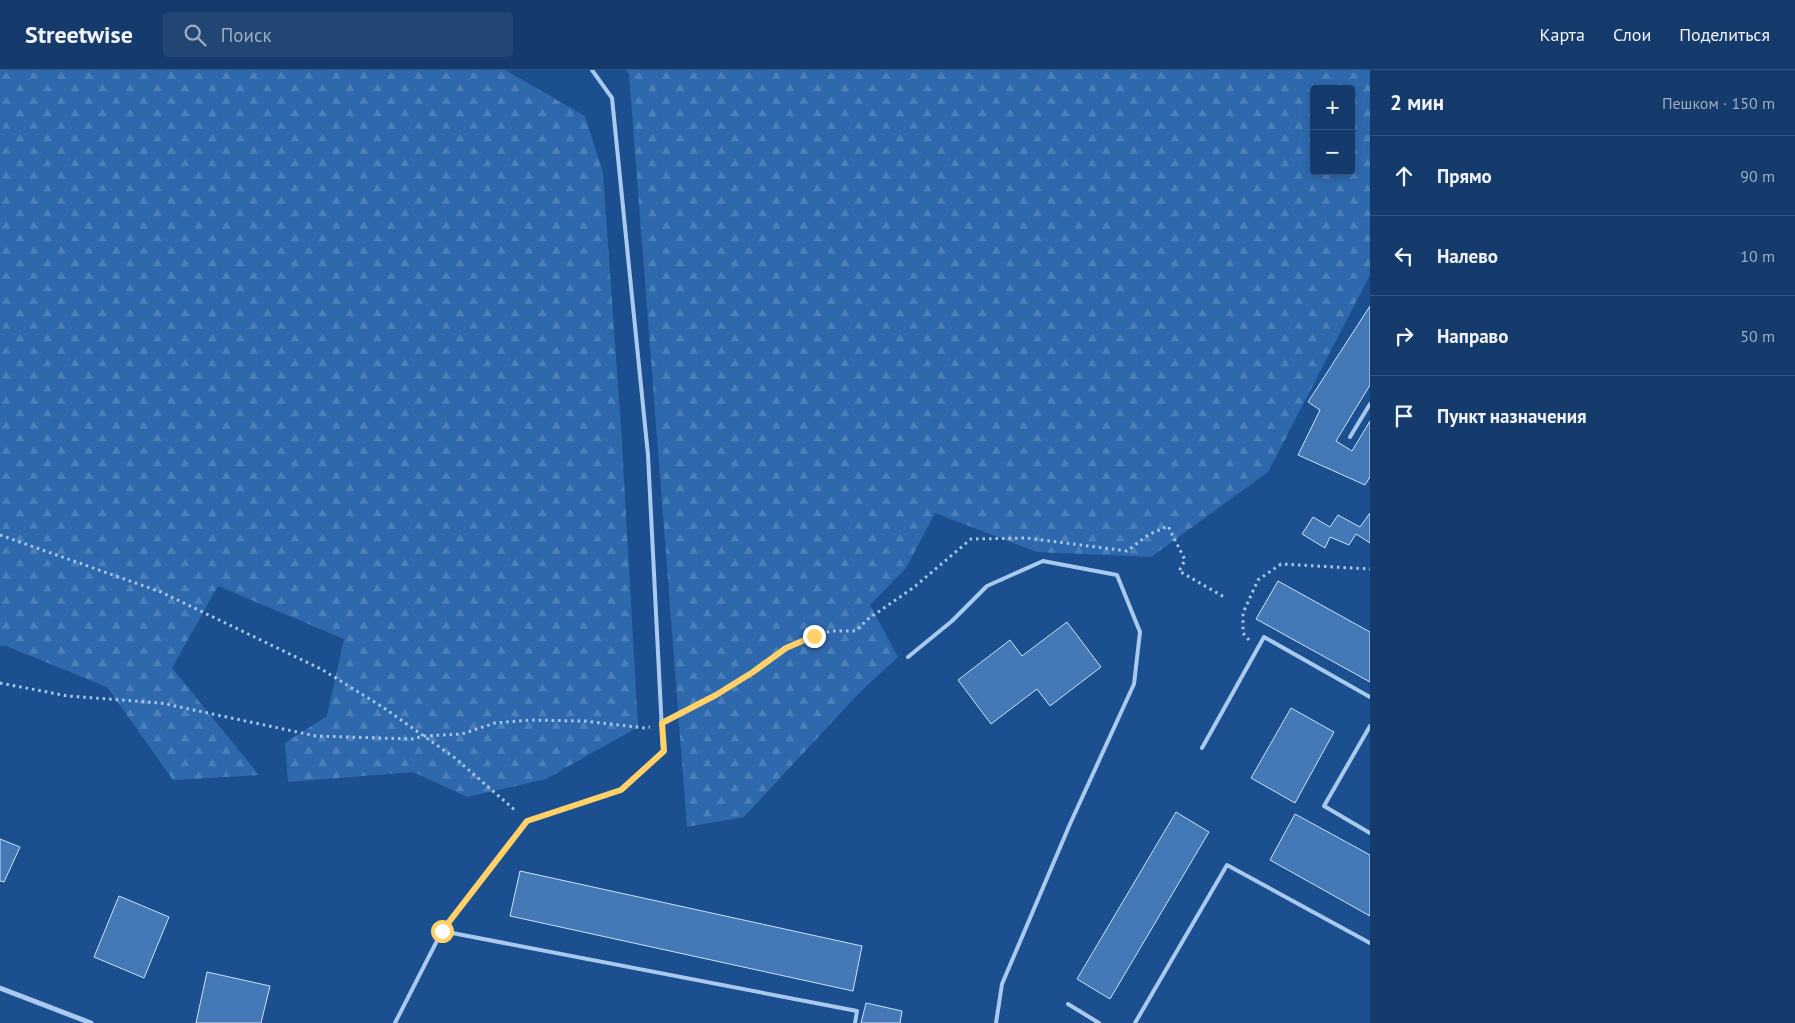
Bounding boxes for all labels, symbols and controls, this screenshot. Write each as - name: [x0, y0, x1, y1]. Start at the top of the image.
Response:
- search box: [163, 12, 513, 57]
- text: Streetwise: [25, 19, 133, 50]
- icon: search: [181, 21, 209, 49]
- text: Поиск: [221, 23, 272, 47]
- text: Карта: [1540, 23, 1585, 46]
- text: Слои: [1613, 23, 1651, 46]
- text: Поделиться: [1679, 23, 1770, 46]
- map controls: [1310, 85, 1355, 175]
- button: +: [1310, 85, 1355, 130]
- text: 2 мин: [1390, 89, 1444, 116]
- text: Пешком · 150 m: [1662, 93, 1775, 113]
- button: −: [1310, 130, 1355, 175]
- icon: ahead: [1390, 162, 1418, 190]
- text: Прямо: [1437, 164, 1492, 188]
- text: 90 m: [1740, 166, 1775, 186]
- icon: left: [1390, 242, 1418, 270]
- text: Налево: [1437, 244, 1498, 268]
- text: 10 m: [1740, 246, 1775, 266]
- icon: right: [1390, 322, 1418, 350]
- text: Направо: [1437, 324, 1508, 348]
- text: 50 m: [1740, 326, 1775, 346]
- icon: arrive: [1390, 402, 1418, 430]
- text: Пункт назначения: [1437, 404, 1587, 428]
- route end: [803, 625, 826, 648]
- route start: [431, 920, 454, 943]

